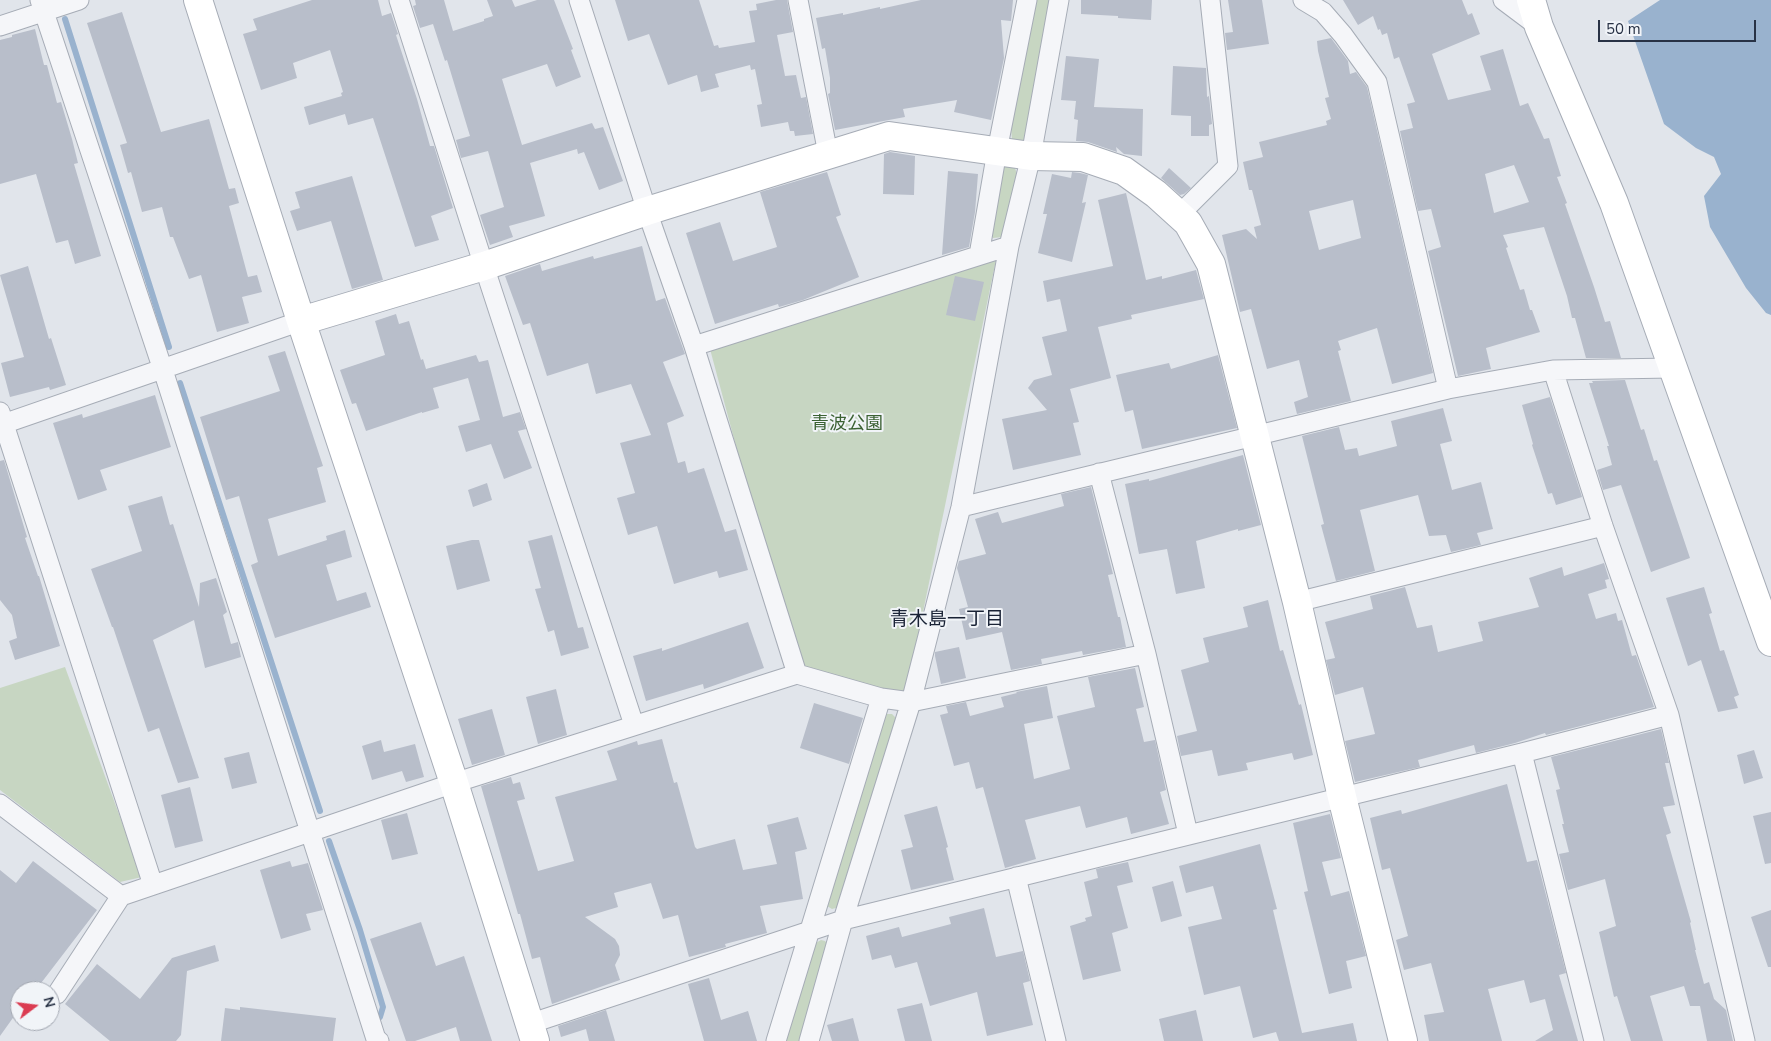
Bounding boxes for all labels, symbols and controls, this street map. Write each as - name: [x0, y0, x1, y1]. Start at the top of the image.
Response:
- scale bar: [1601, 10, 1758, 42]
- text: 50 m: [1606, 19, 1641, 39]
- park label: 青波公園: [811, 414, 883, 436]
- district label: 青木島一丁目: [890, 609, 1004, 631]
- north arrow: [10, 981, 60, 1031]
- text: N: [38, 995, 60, 1010]

